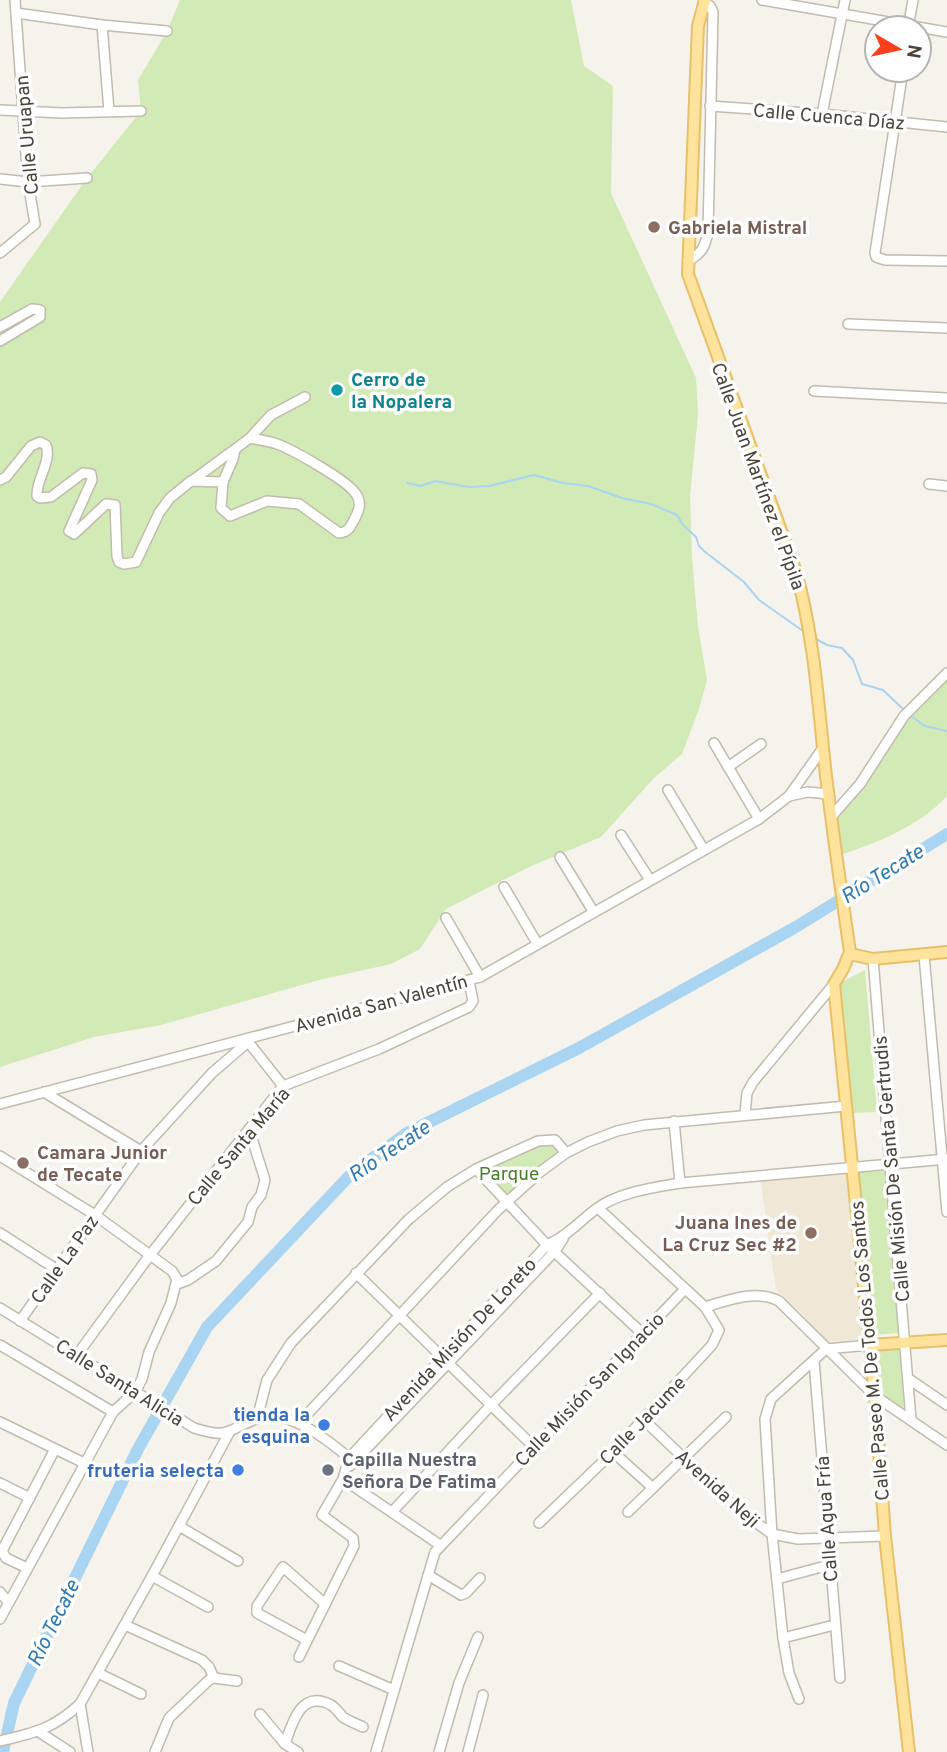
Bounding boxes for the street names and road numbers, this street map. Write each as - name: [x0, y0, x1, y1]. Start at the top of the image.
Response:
- street label: Calle Uruapan: [11, 74, 45, 196]
- street label: Calle Cuenca Díaz: [752, 99, 906, 137]
- street label: Calle Juan Martínez el Pípila: [705, 360, 809, 594]
- street label: Avenida San Valentín: [292, 970, 471, 1040]
- street label: Calle Misión De Santa Gertrudis: [869, 1035, 917, 1303]
- street label: Calle Santa María: [183, 1083, 296, 1212]
- street label: Calle Paseo M. De Todos Los Santos: [846, 1200, 896, 1502]
- street label: Calle La Paz: [26, 1211, 105, 1309]
- street label: Avenida Misión De Loreto: [378, 1253, 543, 1427]
- street label: Calle Misión San Ignacio: [510, 1308, 670, 1473]
- street label: Calle Santa Alicia: [50, 1335, 187, 1433]
- street label: Calle Jacume: [595, 1372, 692, 1471]
- street label: Avenida Neji: [669, 1445, 764, 1534]
- street label: Calle Agua Fría: [812, 1455, 844, 1583]

